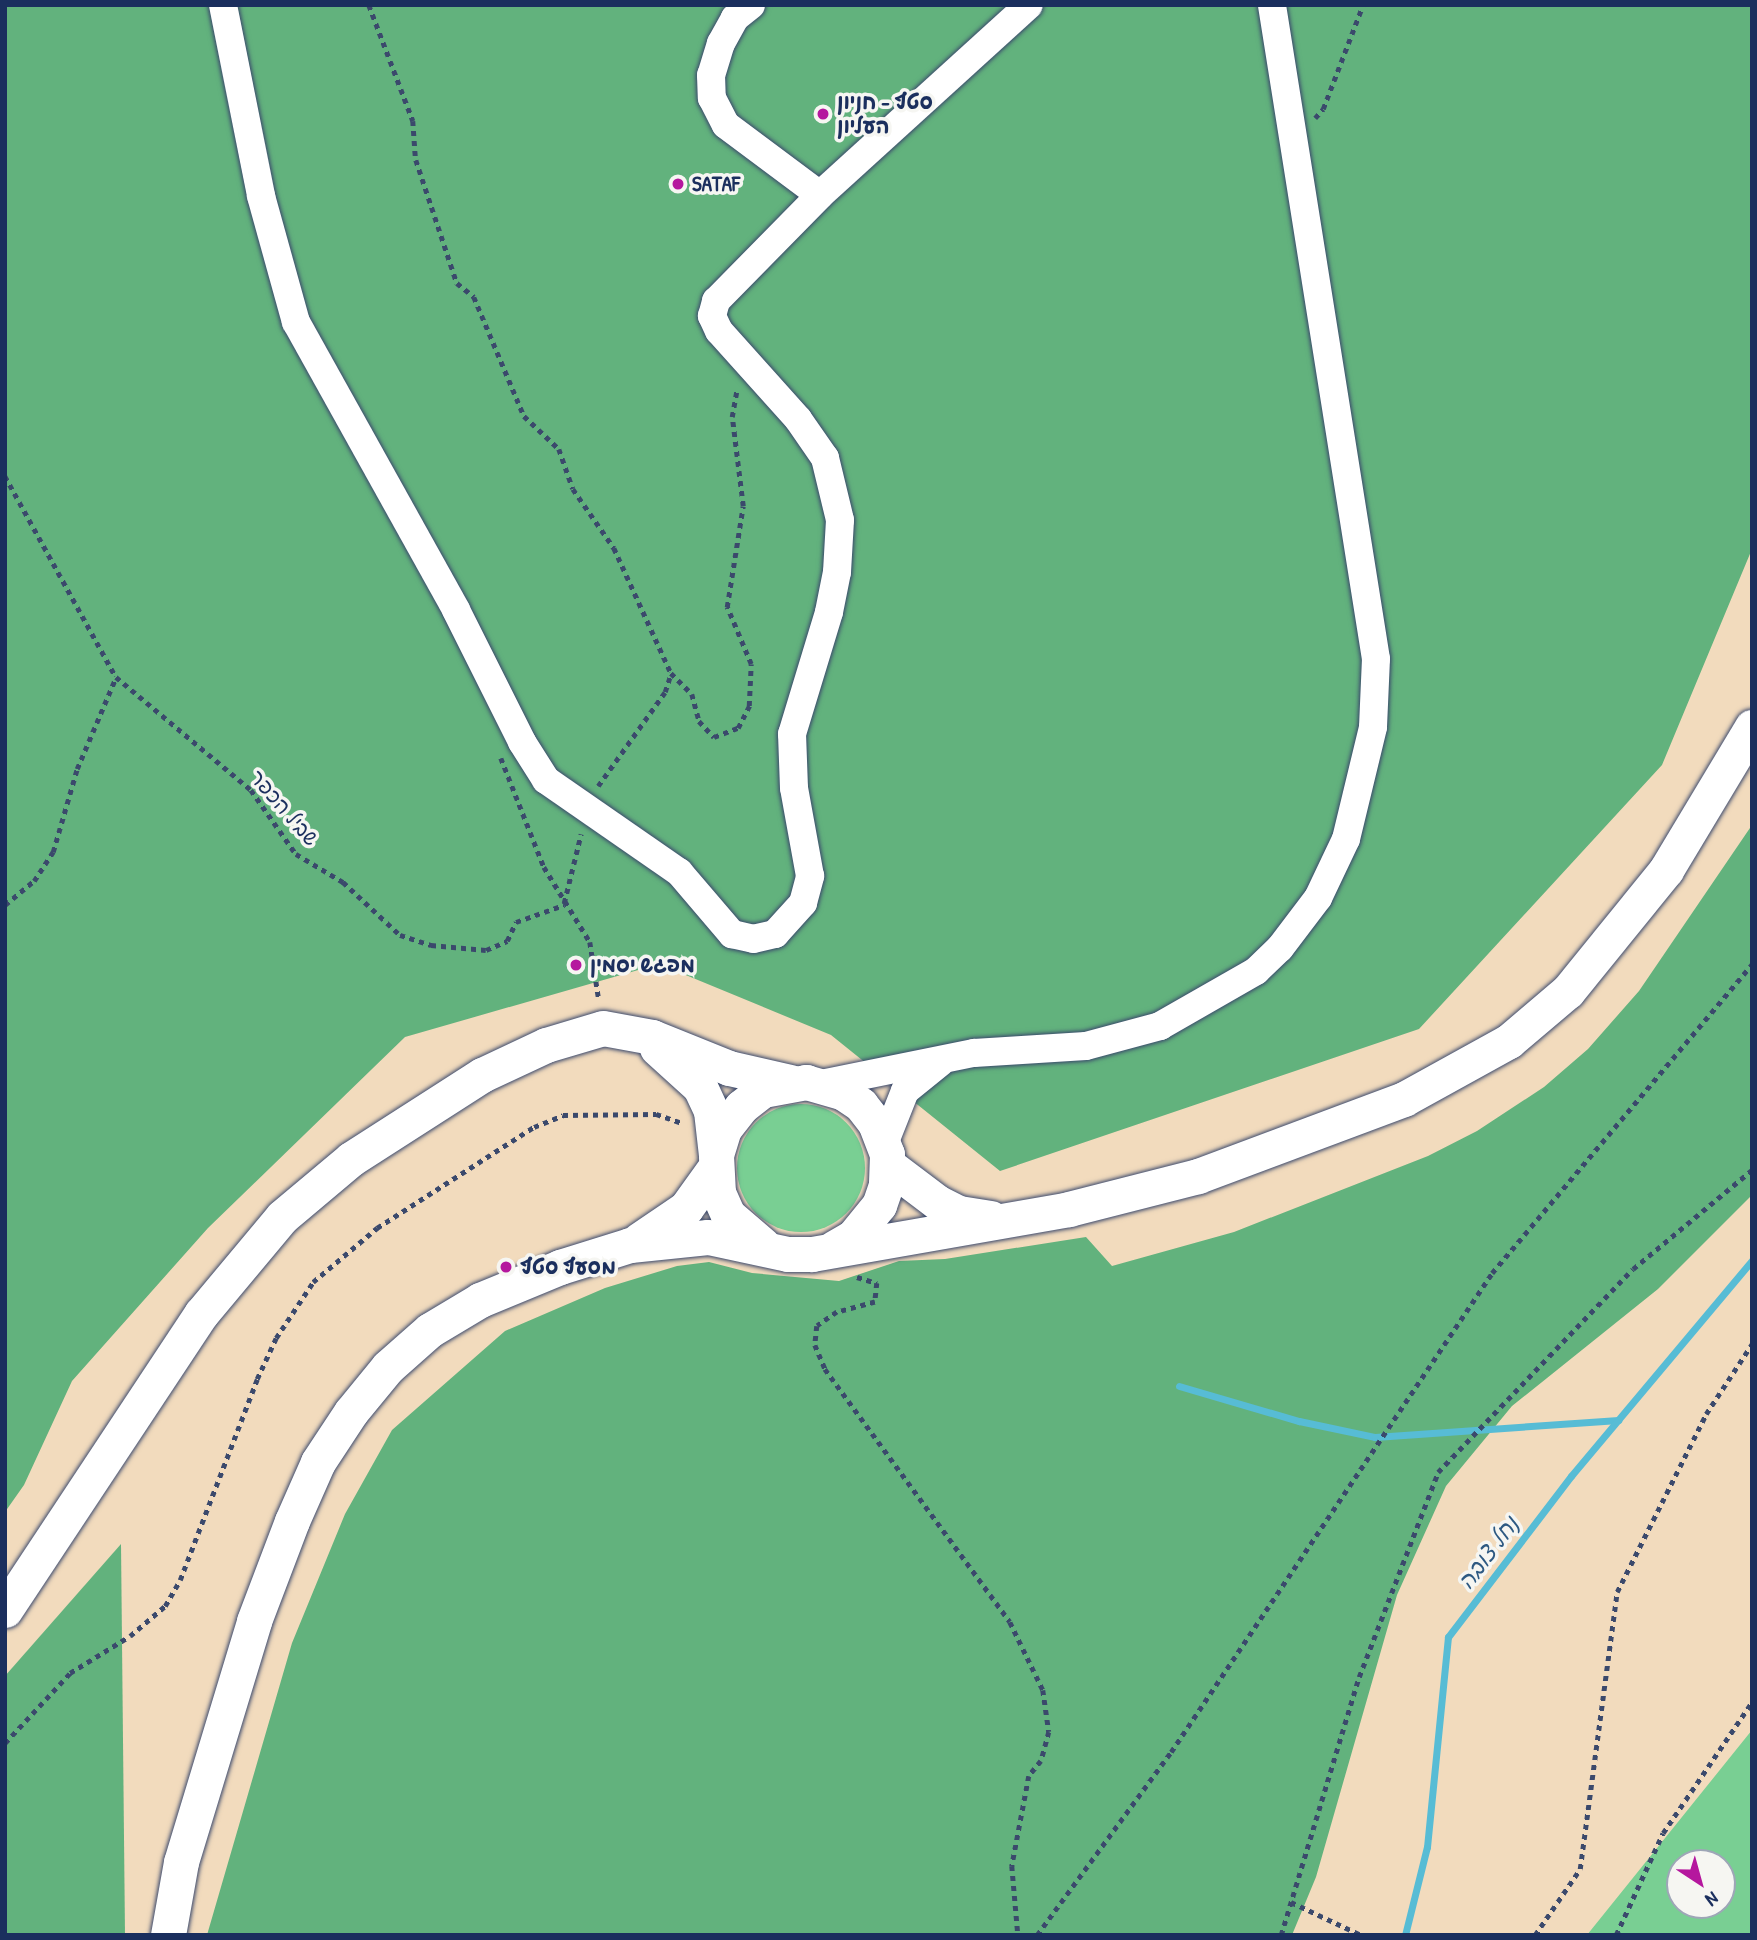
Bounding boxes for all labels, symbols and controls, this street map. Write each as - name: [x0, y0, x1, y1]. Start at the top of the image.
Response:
- place label: סטף - חניון העליון: [837, 89, 933, 139]
- marker: סטף - חניון העליון: [815, 106, 831, 122]
- place label: SATAF: [692, 171, 740, 197]
- marker: SATAF: [670, 176, 686, 192]
- street label: שביל הכפר: [244, 765, 324, 851]
- place label: מפגש יסמין: [590, 952, 695, 978]
- marker: מפגש יסמין: [568, 957, 584, 973]
- place label: מסעף סטף: [520, 1254, 616, 1280]
- marker: מסעף סטף: [498, 1259, 514, 1275]
- water label: נחל צובה: [1452, 1511, 1524, 1595]
- north arrow: [1666, 1849, 1736, 1919]
- text: N: [1700, 1886, 1724, 1913]

